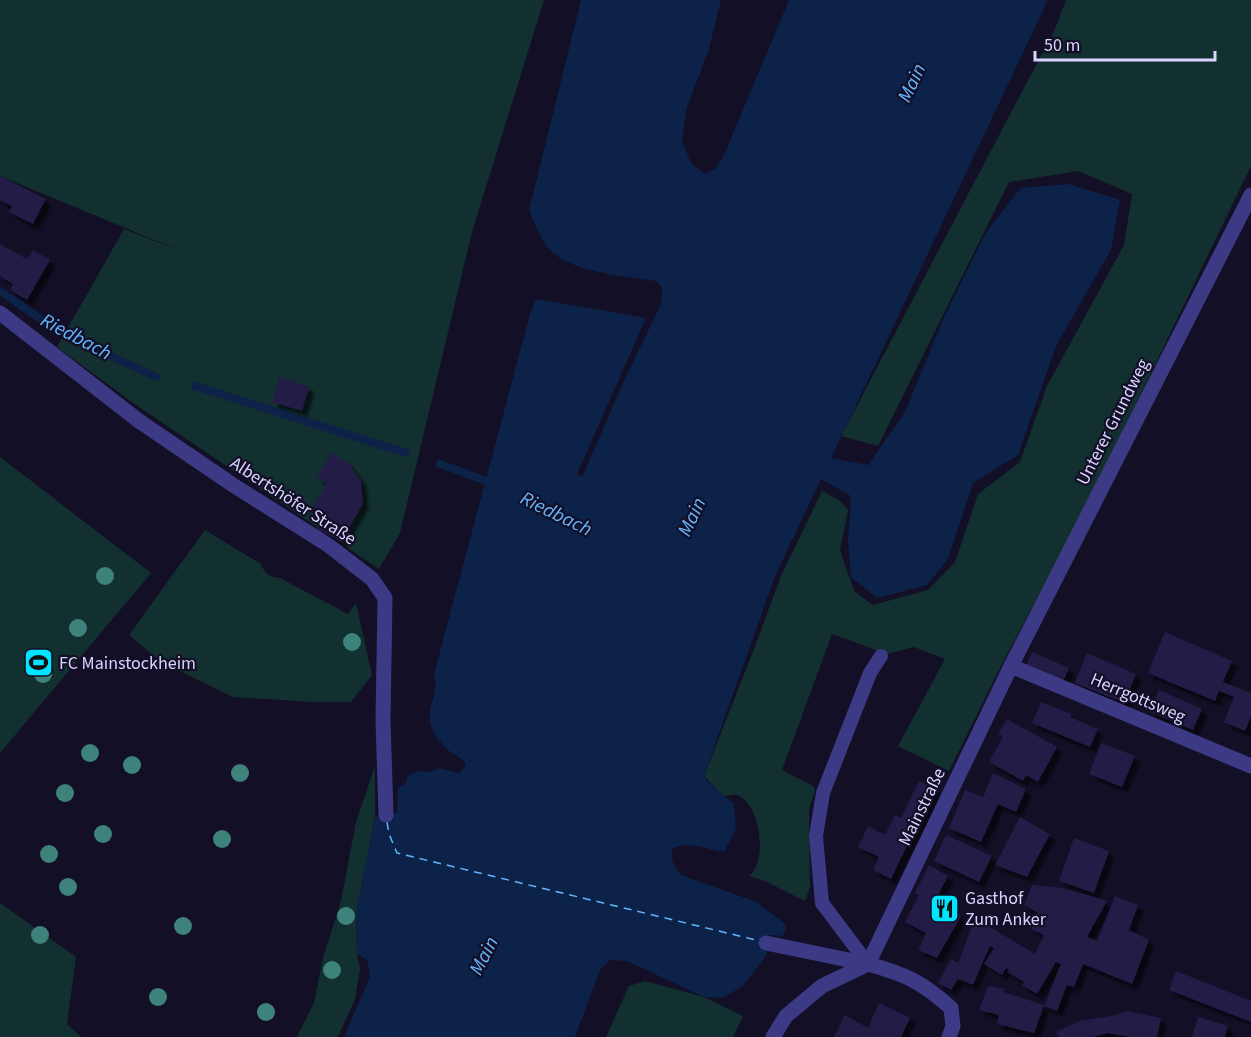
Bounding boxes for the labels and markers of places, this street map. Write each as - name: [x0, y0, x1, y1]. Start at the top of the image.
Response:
- sports icon: FC Mainstockheim: [22, 647, 54, 679]
- place label: FC Mainstockheim: [59, 651, 196, 676]
- place label: Gasthof Zum Anker: [965, 886, 1047, 932]
- restaurant icon: Gasthof Zum Anker: [928, 892, 960, 924]

